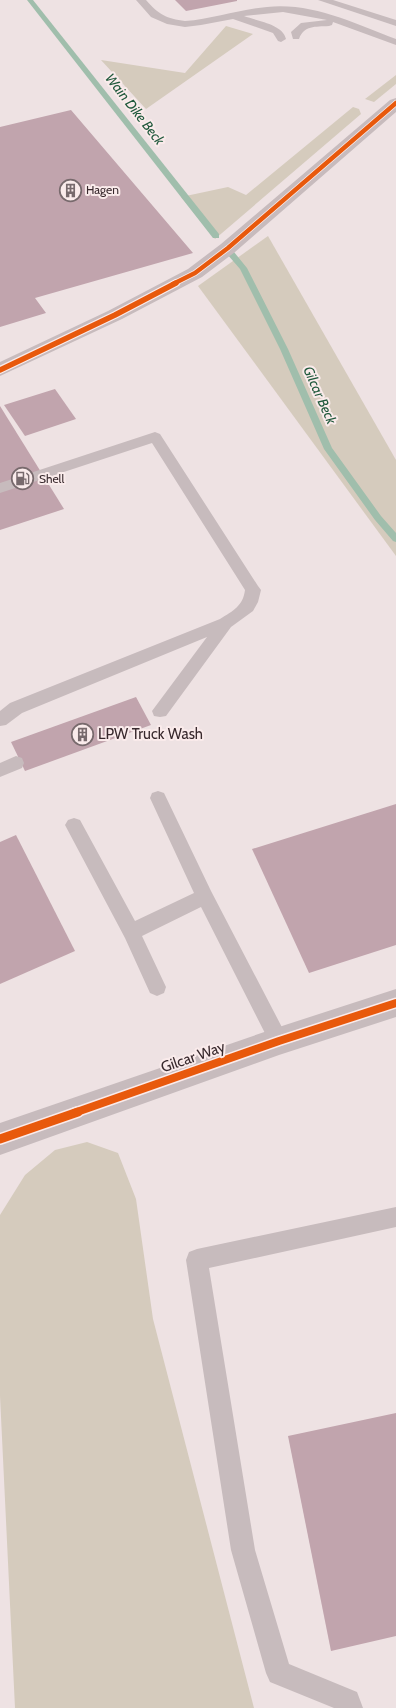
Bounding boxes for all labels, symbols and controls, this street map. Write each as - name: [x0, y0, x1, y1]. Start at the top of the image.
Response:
- water label: Wain Dike Beck: [101, 70, 169, 149]
- building icon: Hagen: [58, 178, 82, 202]
- place label: Hagen: [86, 182, 119, 197]
- water label: Gilcar Beck: [299, 363, 341, 428]
- fuel station icon: Shell: [11, 467, 35, 491]
- place label: Shell: [39, 471, 64, 486]
- building icon: LPW Truck Wash: [70, 722, 94, 746]
- place label: LPW Truck Wash: [98, 725, 203, 743]
- street label: Gilcar Way: [158, 1037, 228, 1076]

